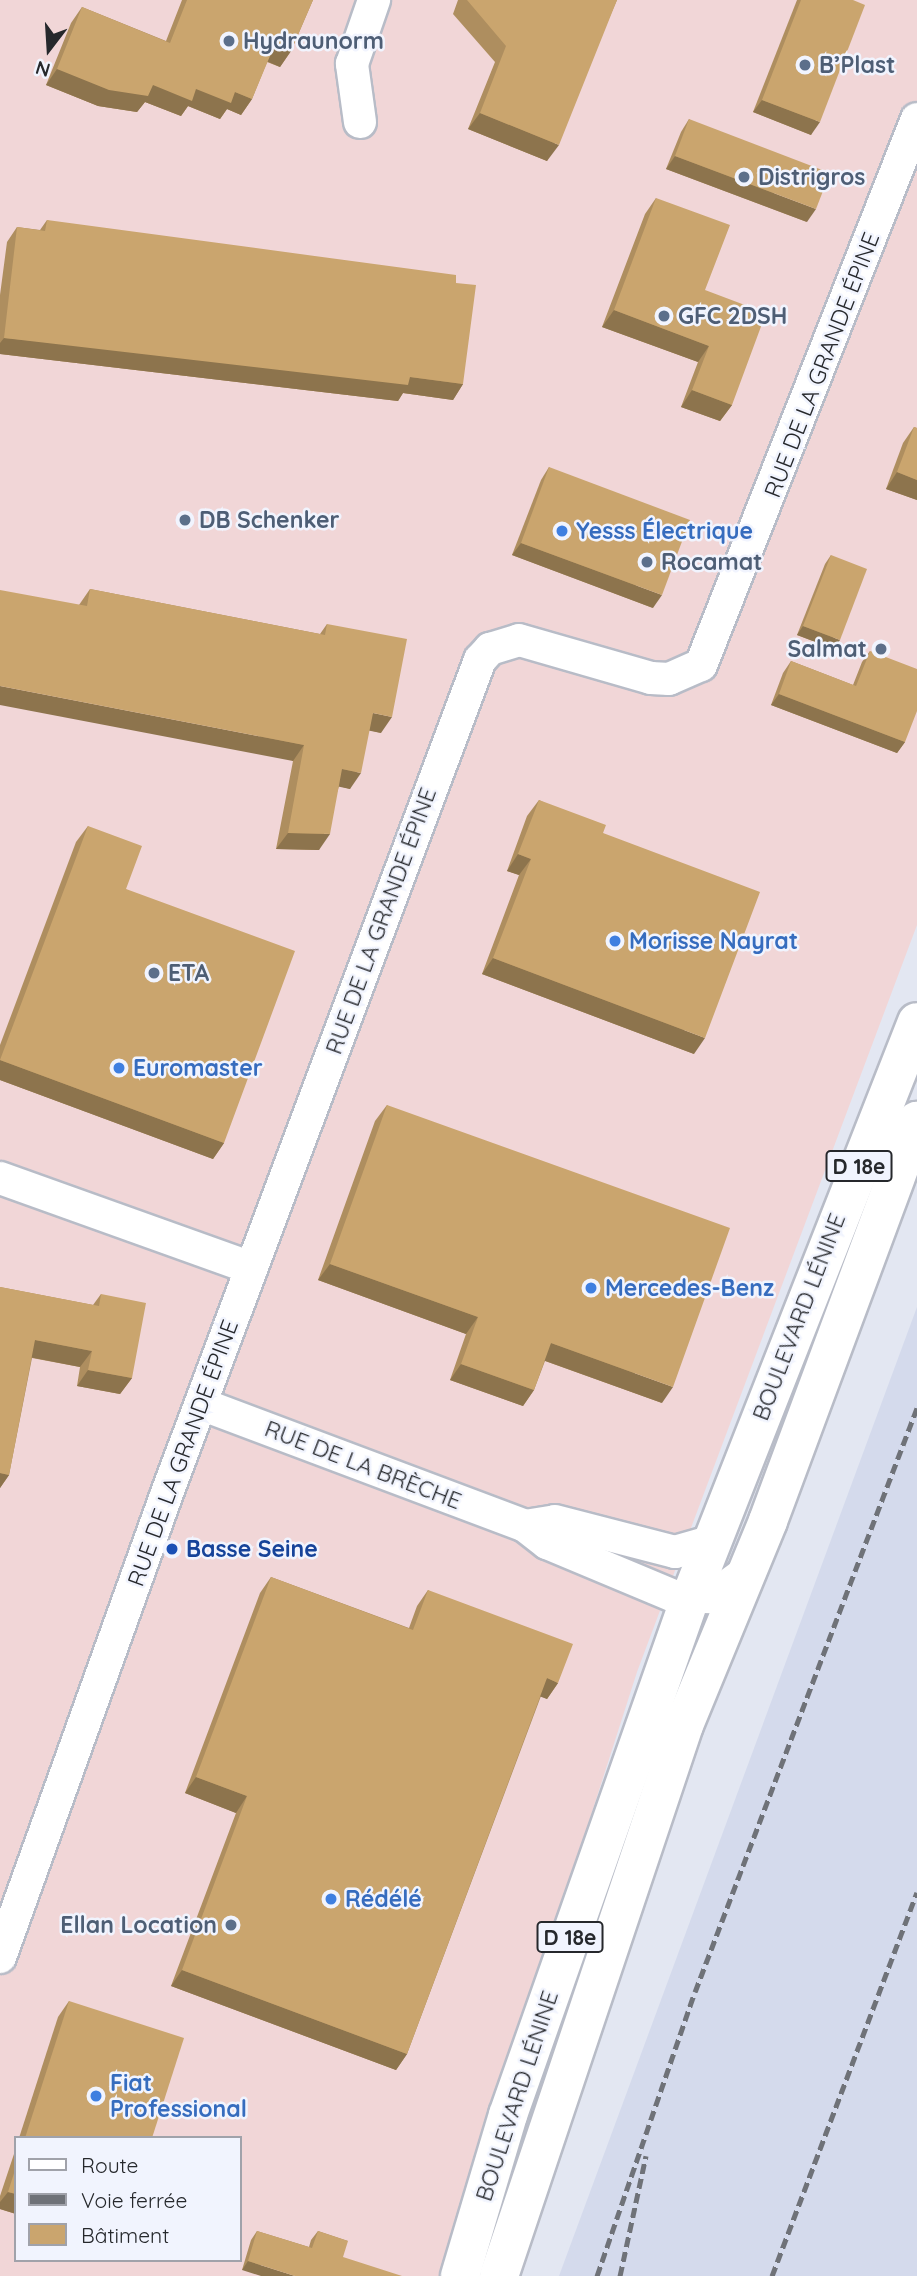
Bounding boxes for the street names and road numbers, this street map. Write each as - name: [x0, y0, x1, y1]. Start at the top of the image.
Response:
- street label: RUE DE LA GRANDE ÉPINE: [759, 229, 885, 501]
- street label: RUE DE LA GRANDE ÉPINE: [320, 784, 442, 1058]
- road number: D 18e: [824, 1148, 894, 1184]
- street label: BOULEVARD LÉNINE: [747, 1210, 851, 1424]
- street label: RUE DE LA GRANDE ÉPINE: [122, 1316, 244, 1590]
- street label: RUE DE LA BRÈCHE: [261, 1415, 465, 1515]
- road number: D 18e: [535, 1920, 605, 1954]
- street label: BOULEVARD LÉNINE: [470, 1987, 564, 2205]

